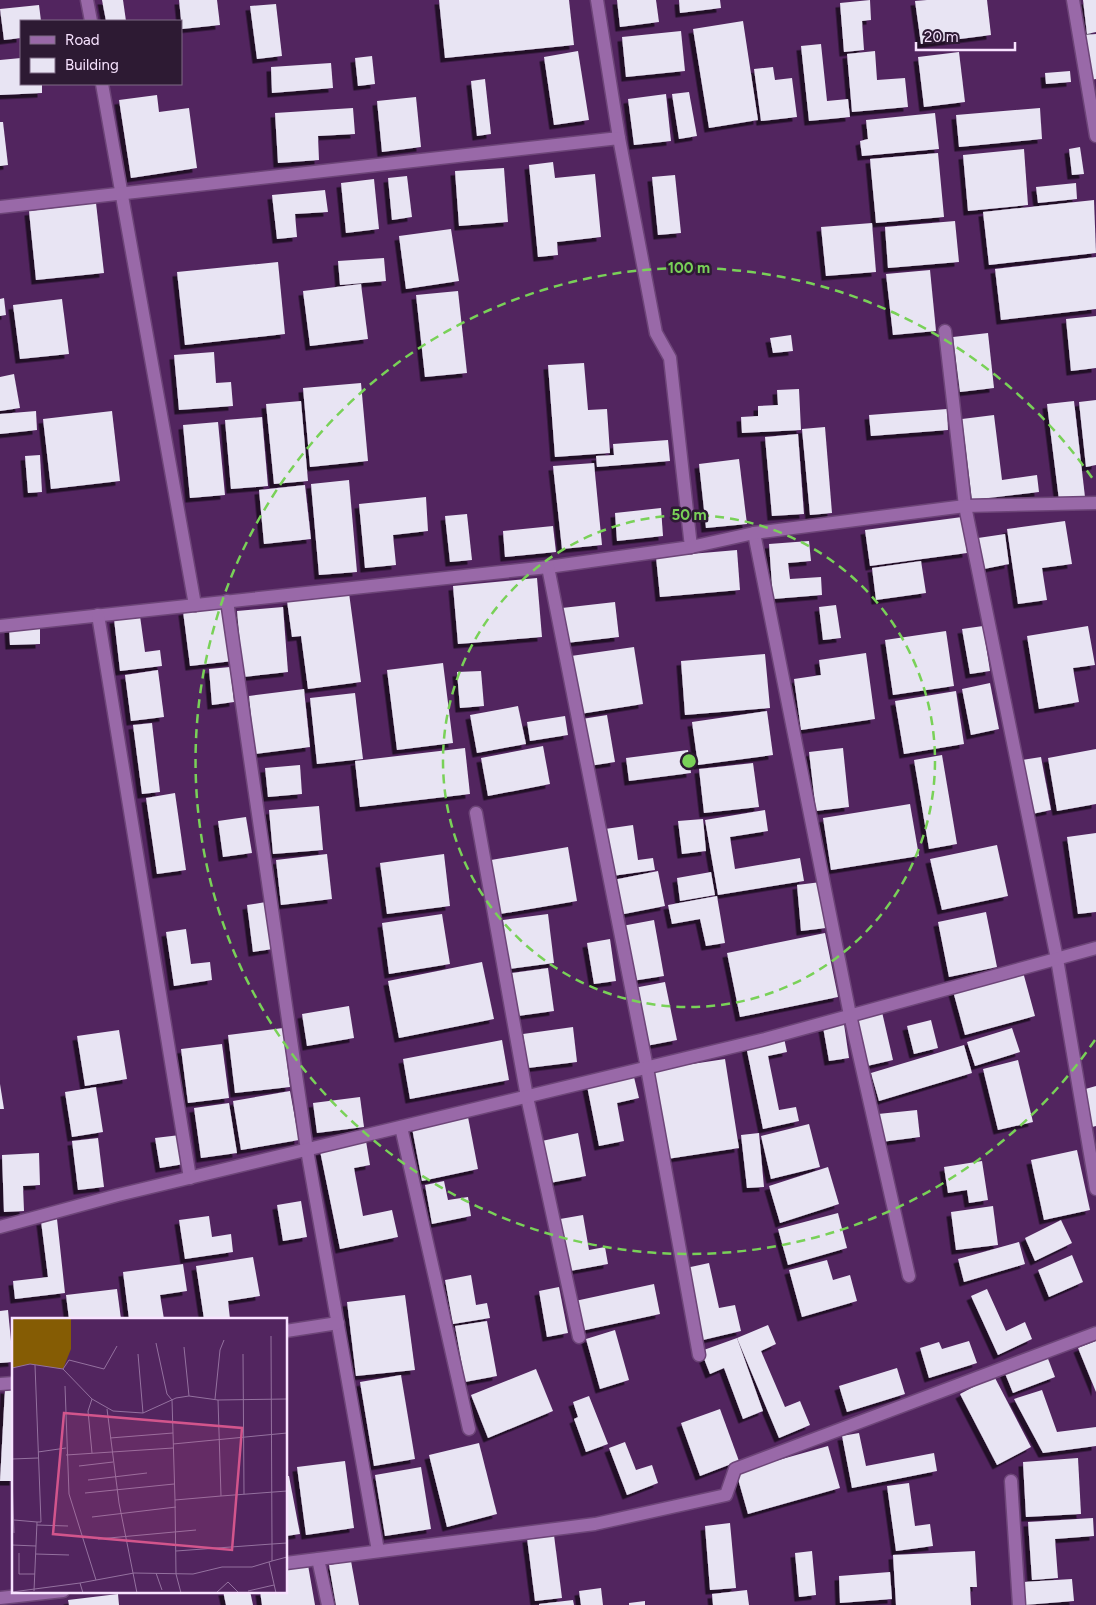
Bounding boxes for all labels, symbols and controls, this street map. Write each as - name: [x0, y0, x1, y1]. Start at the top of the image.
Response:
- legend: [20, 20, 182, 85]
- scale bar: [916, 20, 1015, 52]
- text: 20 m: [924, 28, 958, 46]
- text: Road: [65, 31, 100, 49]
- text: Building: [65, 56, 119, 74]
- text: 100 m: [668, 259, 710, 277]
- text: 50 m: [671, 506, 707, 524]
- centre of rings: [680, 752, 698, 770]
- inset map: [12, 1318, 288, 1592]

